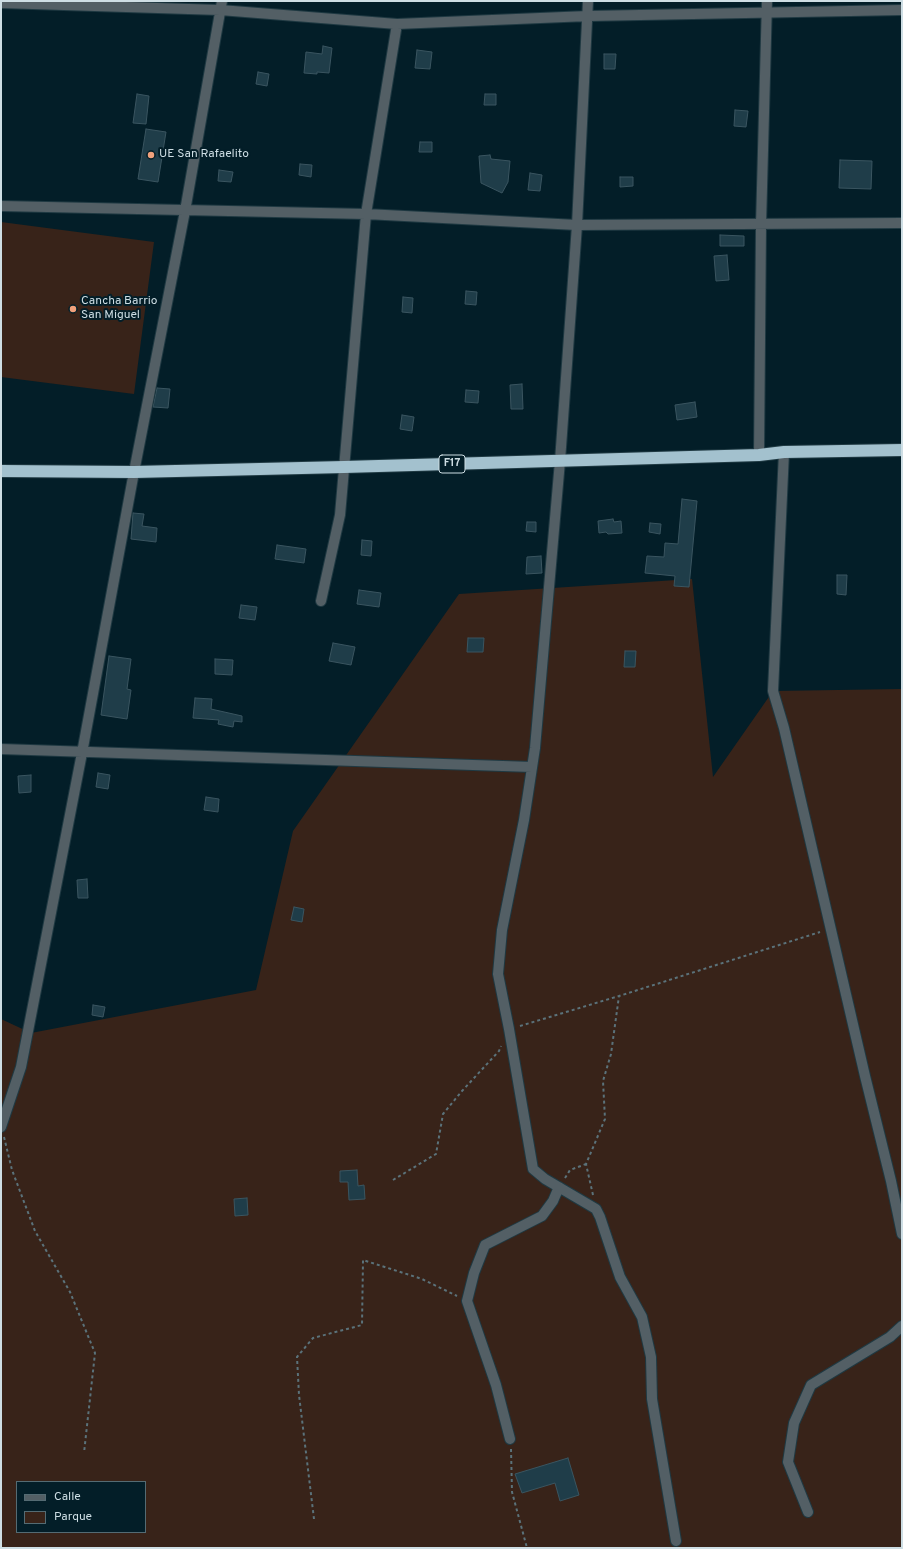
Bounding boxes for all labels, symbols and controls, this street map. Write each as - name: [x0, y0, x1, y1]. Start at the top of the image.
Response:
- place label: UE San Rafaelito: [159, 148, 249, 162]
- marker: UE San Rafaelito: [146, 150, 156, 160]
- place label: Cancha Barrio San Miguel: [81, 295, 158, 323]
- marker: Cancha Barrio San Miguel: [68, 304, 78, 314]
- road number: F17: [439, 455, 465, 473]
- legend: [16, 1481, 146, 1533]
- text: Calle: [54, 1489, 81, 1505]
- text: Parque: [54, 1509, 92, 1525]

